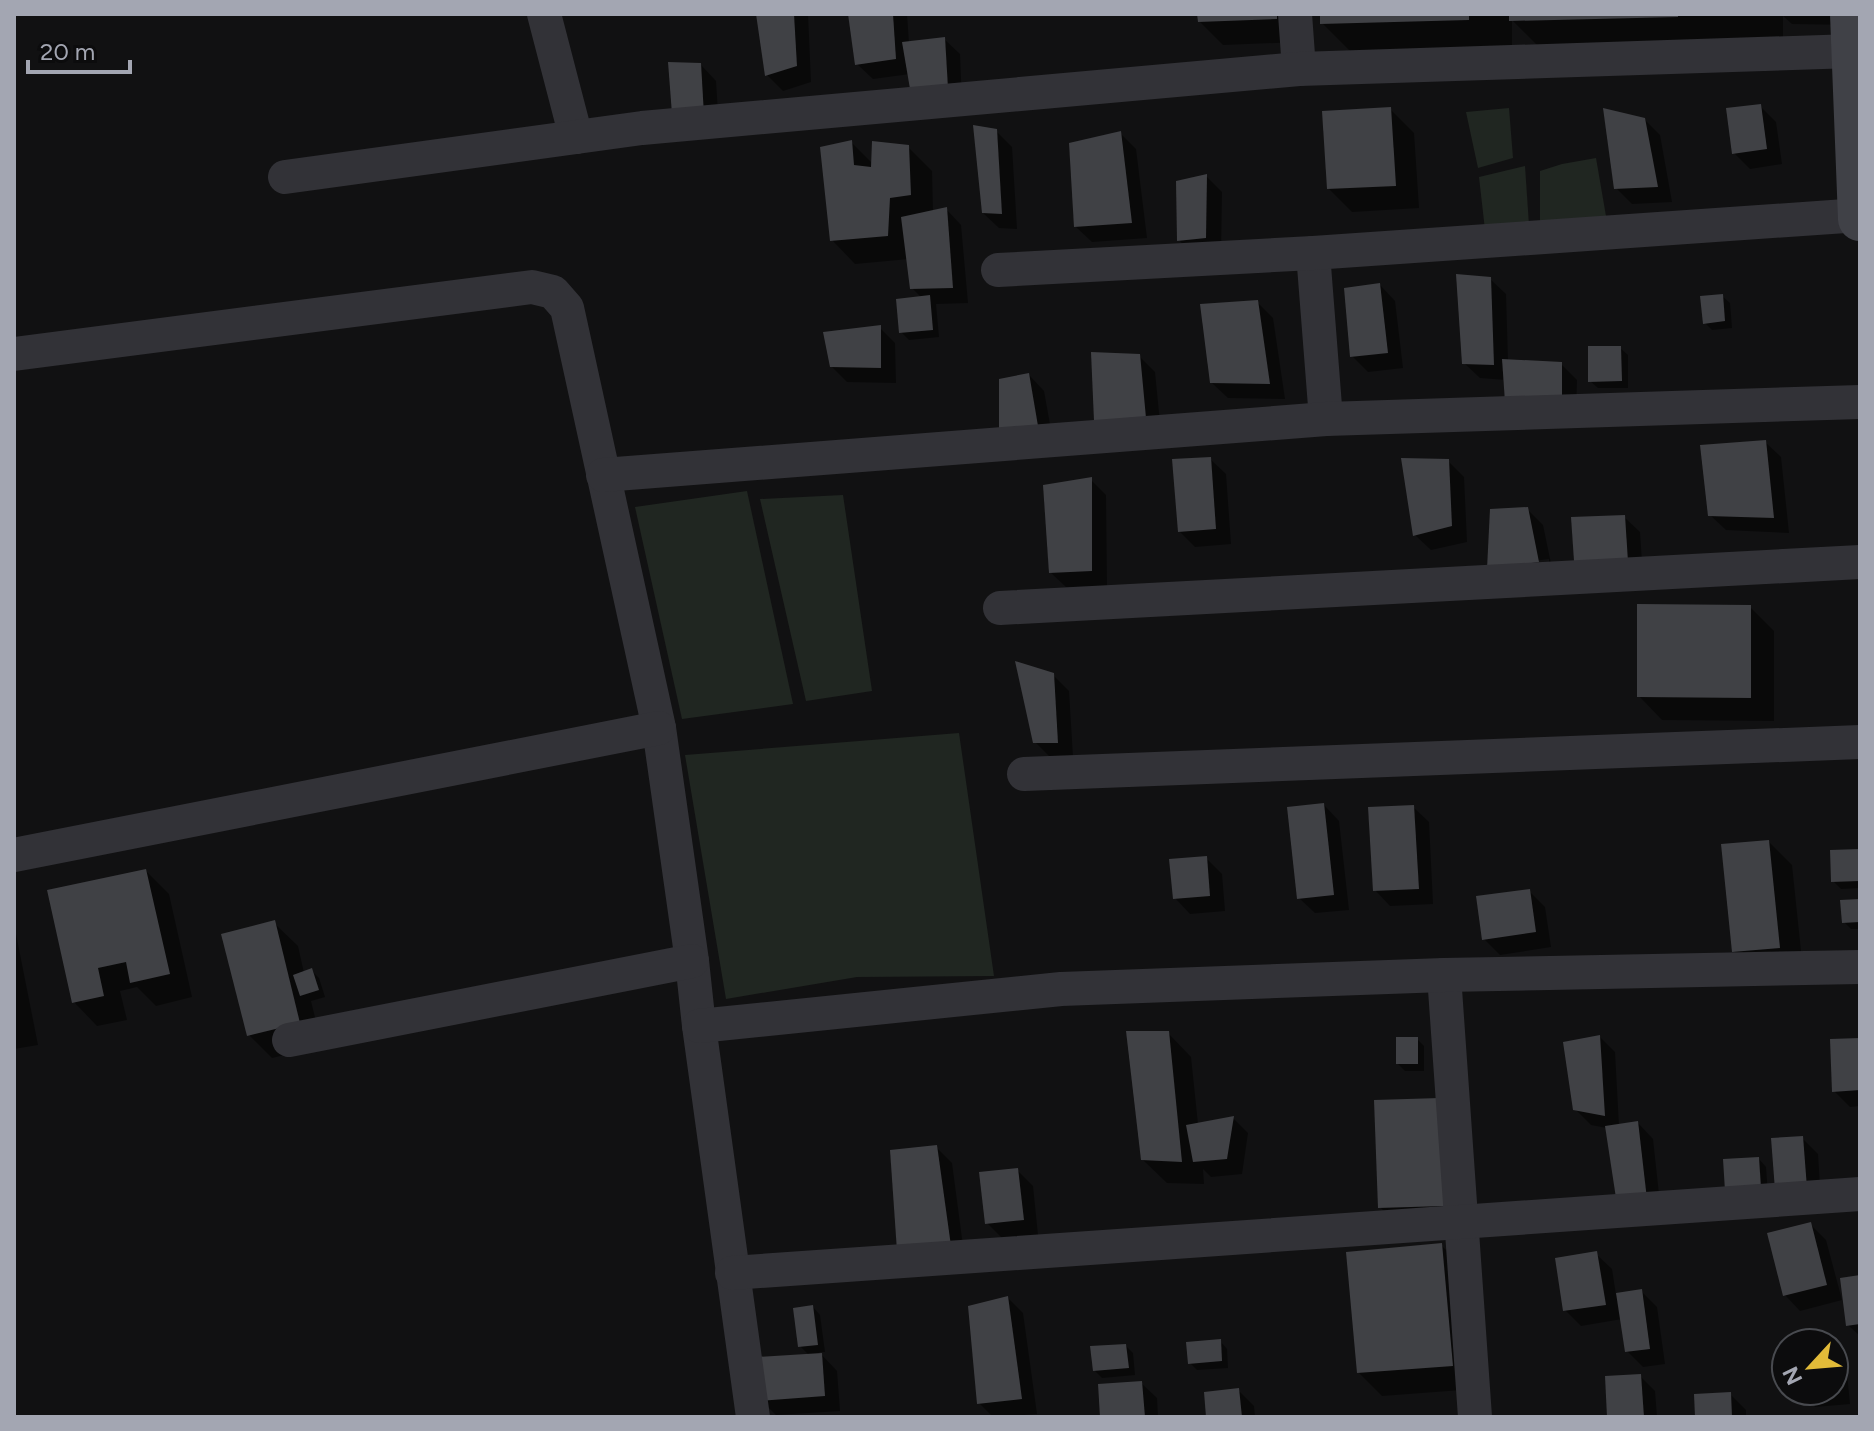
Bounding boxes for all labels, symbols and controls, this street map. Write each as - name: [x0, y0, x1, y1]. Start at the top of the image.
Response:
- scale bar: [28, 24, 130, 74]
- text: 20 m: [40, 37, 95, 66]
- north arrow: [1770, 1327, 1850, 1407]
- text: N: [1777, 1362, 1808, 1389]

